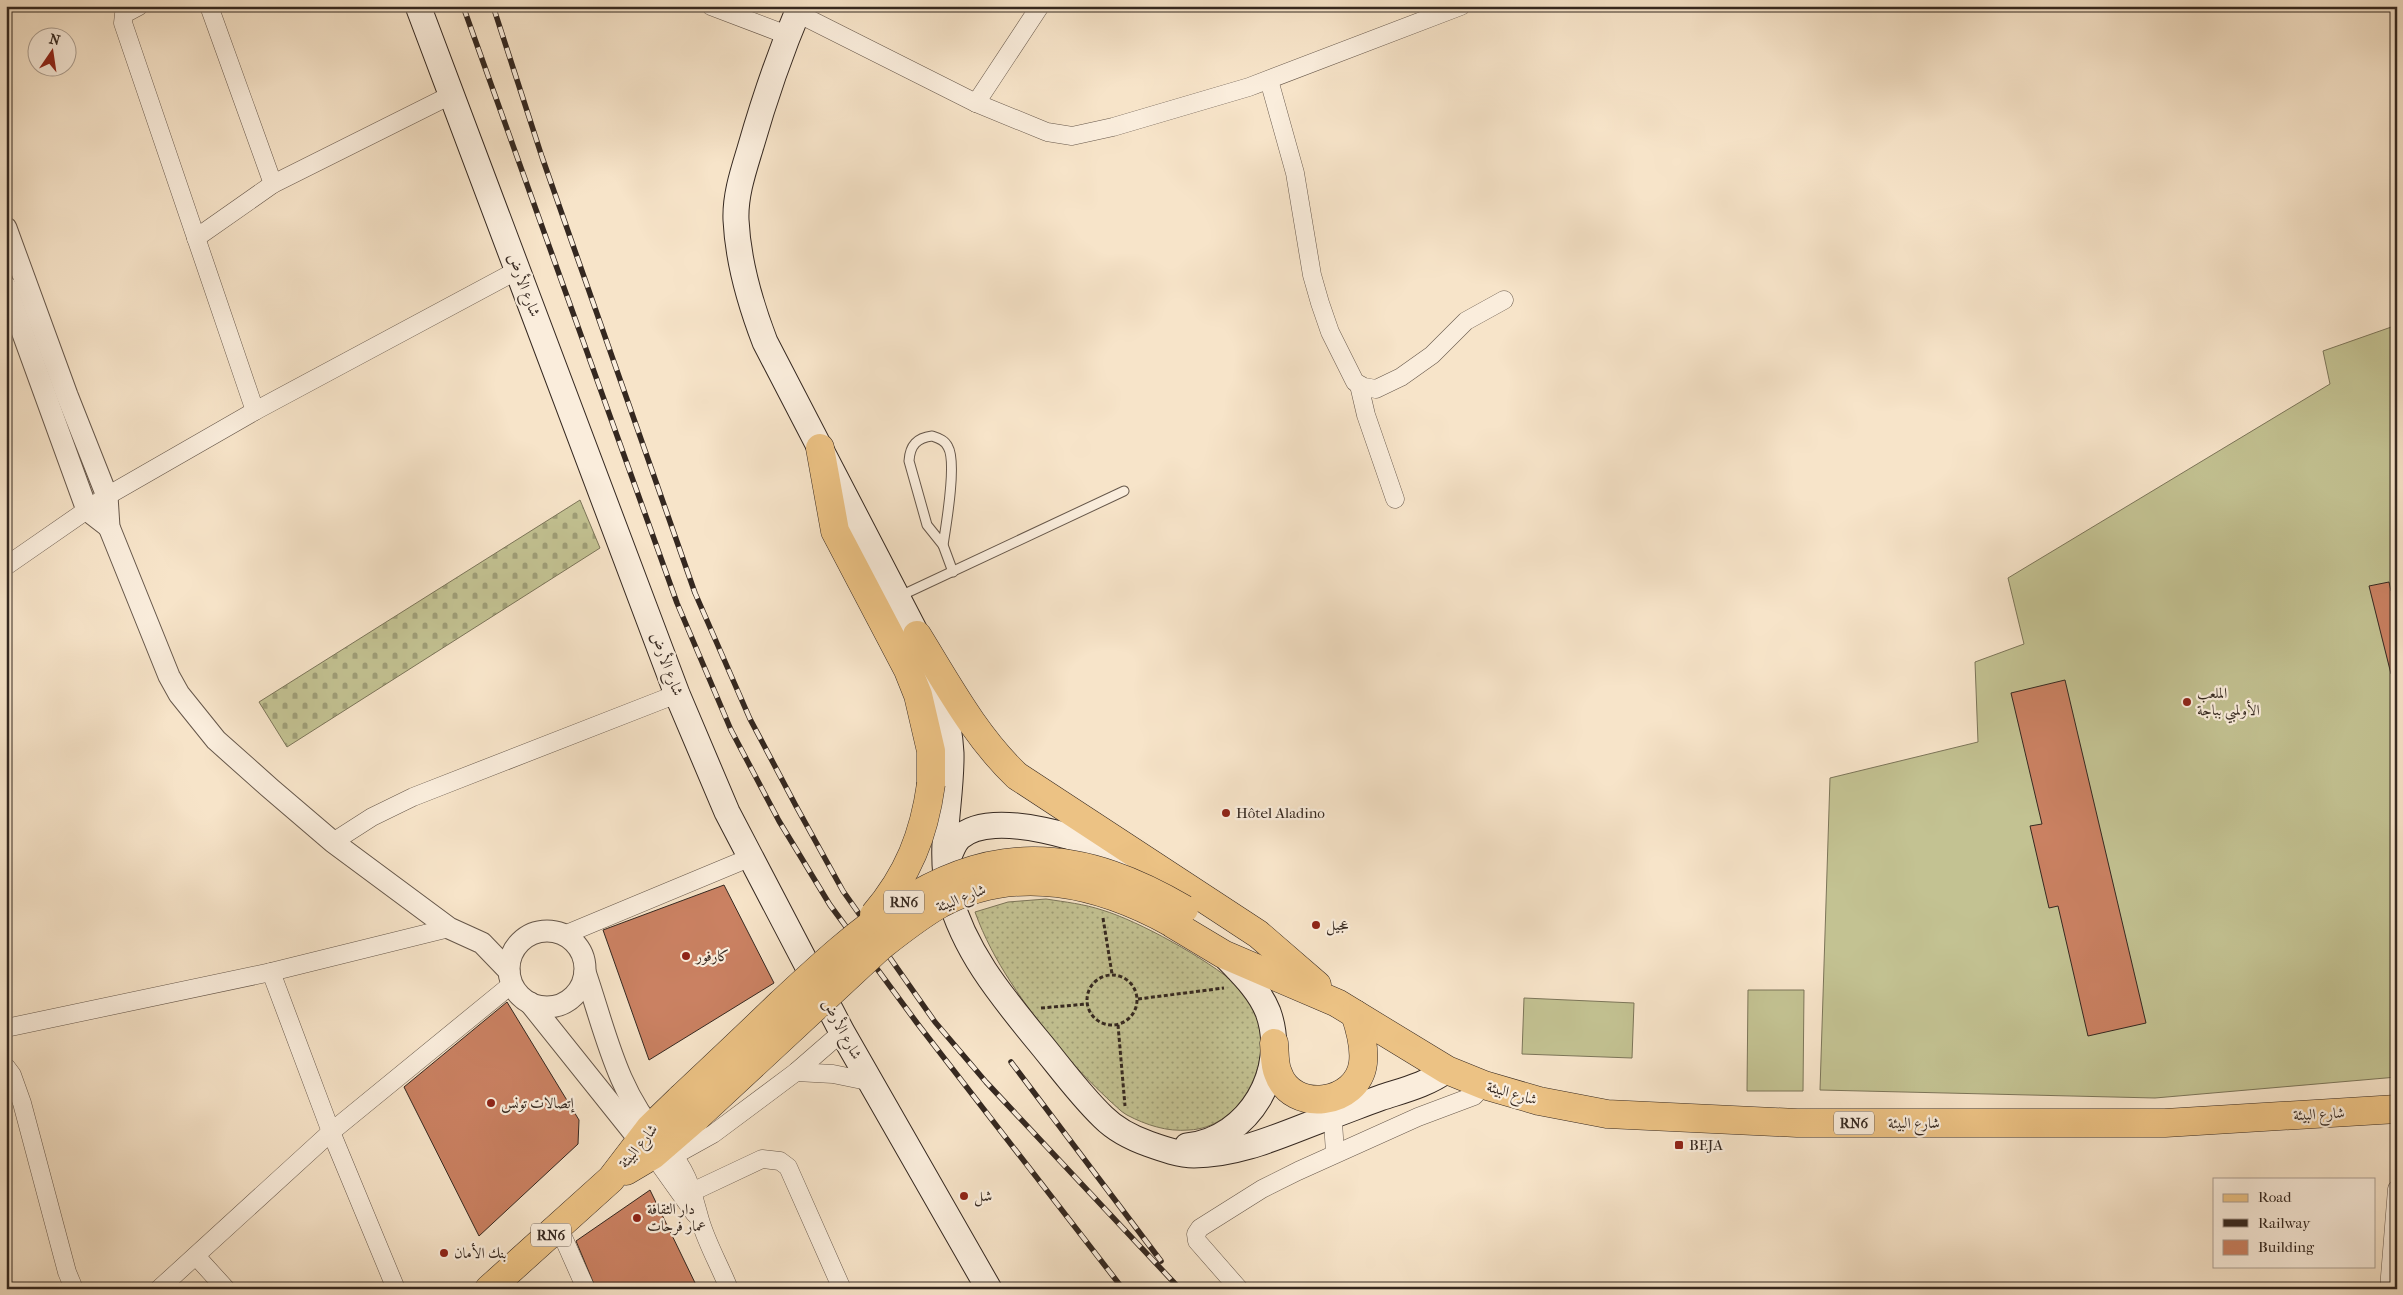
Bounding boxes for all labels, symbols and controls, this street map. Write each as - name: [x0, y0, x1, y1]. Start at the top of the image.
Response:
- north arrow: [28, 28, 78, 78]
- text: N: [48, 30, 62, 49]
- street label: شارع الأرض: [500, 250, 546, 321]
- street label: شارع الأرض: [643, 629, 689, 700]
- place label: الملعب الأولمبي بباجة: [2197, 684, 2260, 724]
- marker: الملعب الأولمبي بباجة: [2181, 696, 2193, 708]
- place label: Hôtel Aladino: [1236, 804, 1325, 822]
- marker: Hôtel Aladino: [1220, 807, 1232, 819]
- street label: شارع البيئة: [934, 880, 990, 920]
- road number: RN6: [884, 890, 924, 914]
- place label: عجيل: [1326, 916, 1348, 936]
- marker: عجيل: [1310, 919, 1322, 931]
- place label: كارفور: [694, 947, 729, 965]
- marker: كارفور: [680, 950, 692, 962]
- street label: شارع الأرض: [815, 995, 868, 1064]
- street label: شارع البيئة: [1484, 1077, 1539, 1113]
- place label: إتصالات تونس: [501, 1094, 576, 1113]
- marker: إتصالات تونس: [485, 1097, 497, 1109]
- street label: شارع البيئة: [2293, 1104, 2346, 1128]
- road number: RN6: [1834, 1112, 1874, 1134]
- street label: شارع البيئة: [1888, 1114, 1940, 1136]
- street label: شارع البيئة: [615, 1120, 664, 1174]
- place label: BEJA: [1689, 1136, 1723, 1154]
- marker: BEJA: [1673, 1139, 1685, 1151]
- legend: [2213, 1178, 2376, 1268]
- place label: شل: [974, 1187, 992, 1207]
- text: Road: [2258, 1188, 2292, 1206]
- marker: شل: [958, 1190, 970, 1202]
- place label: دار الثقافة عمار فرحات: [647, 1200, 706, 1236]
- marker: دار الثقافة عمار فرحات: [631, 1212, 643, 1224]
- text: Railway: [2258, 1214, 2311, 1232]
- road number: RN6: [531, 1224, 571, 1246]
- text: Building: [2258, 1238, 2315, 1256]
- place label: بنك الأمان: [454, 1242, 507, 1262]
- marker: بنك الأمان: [438, 1247, 450, 1259]

